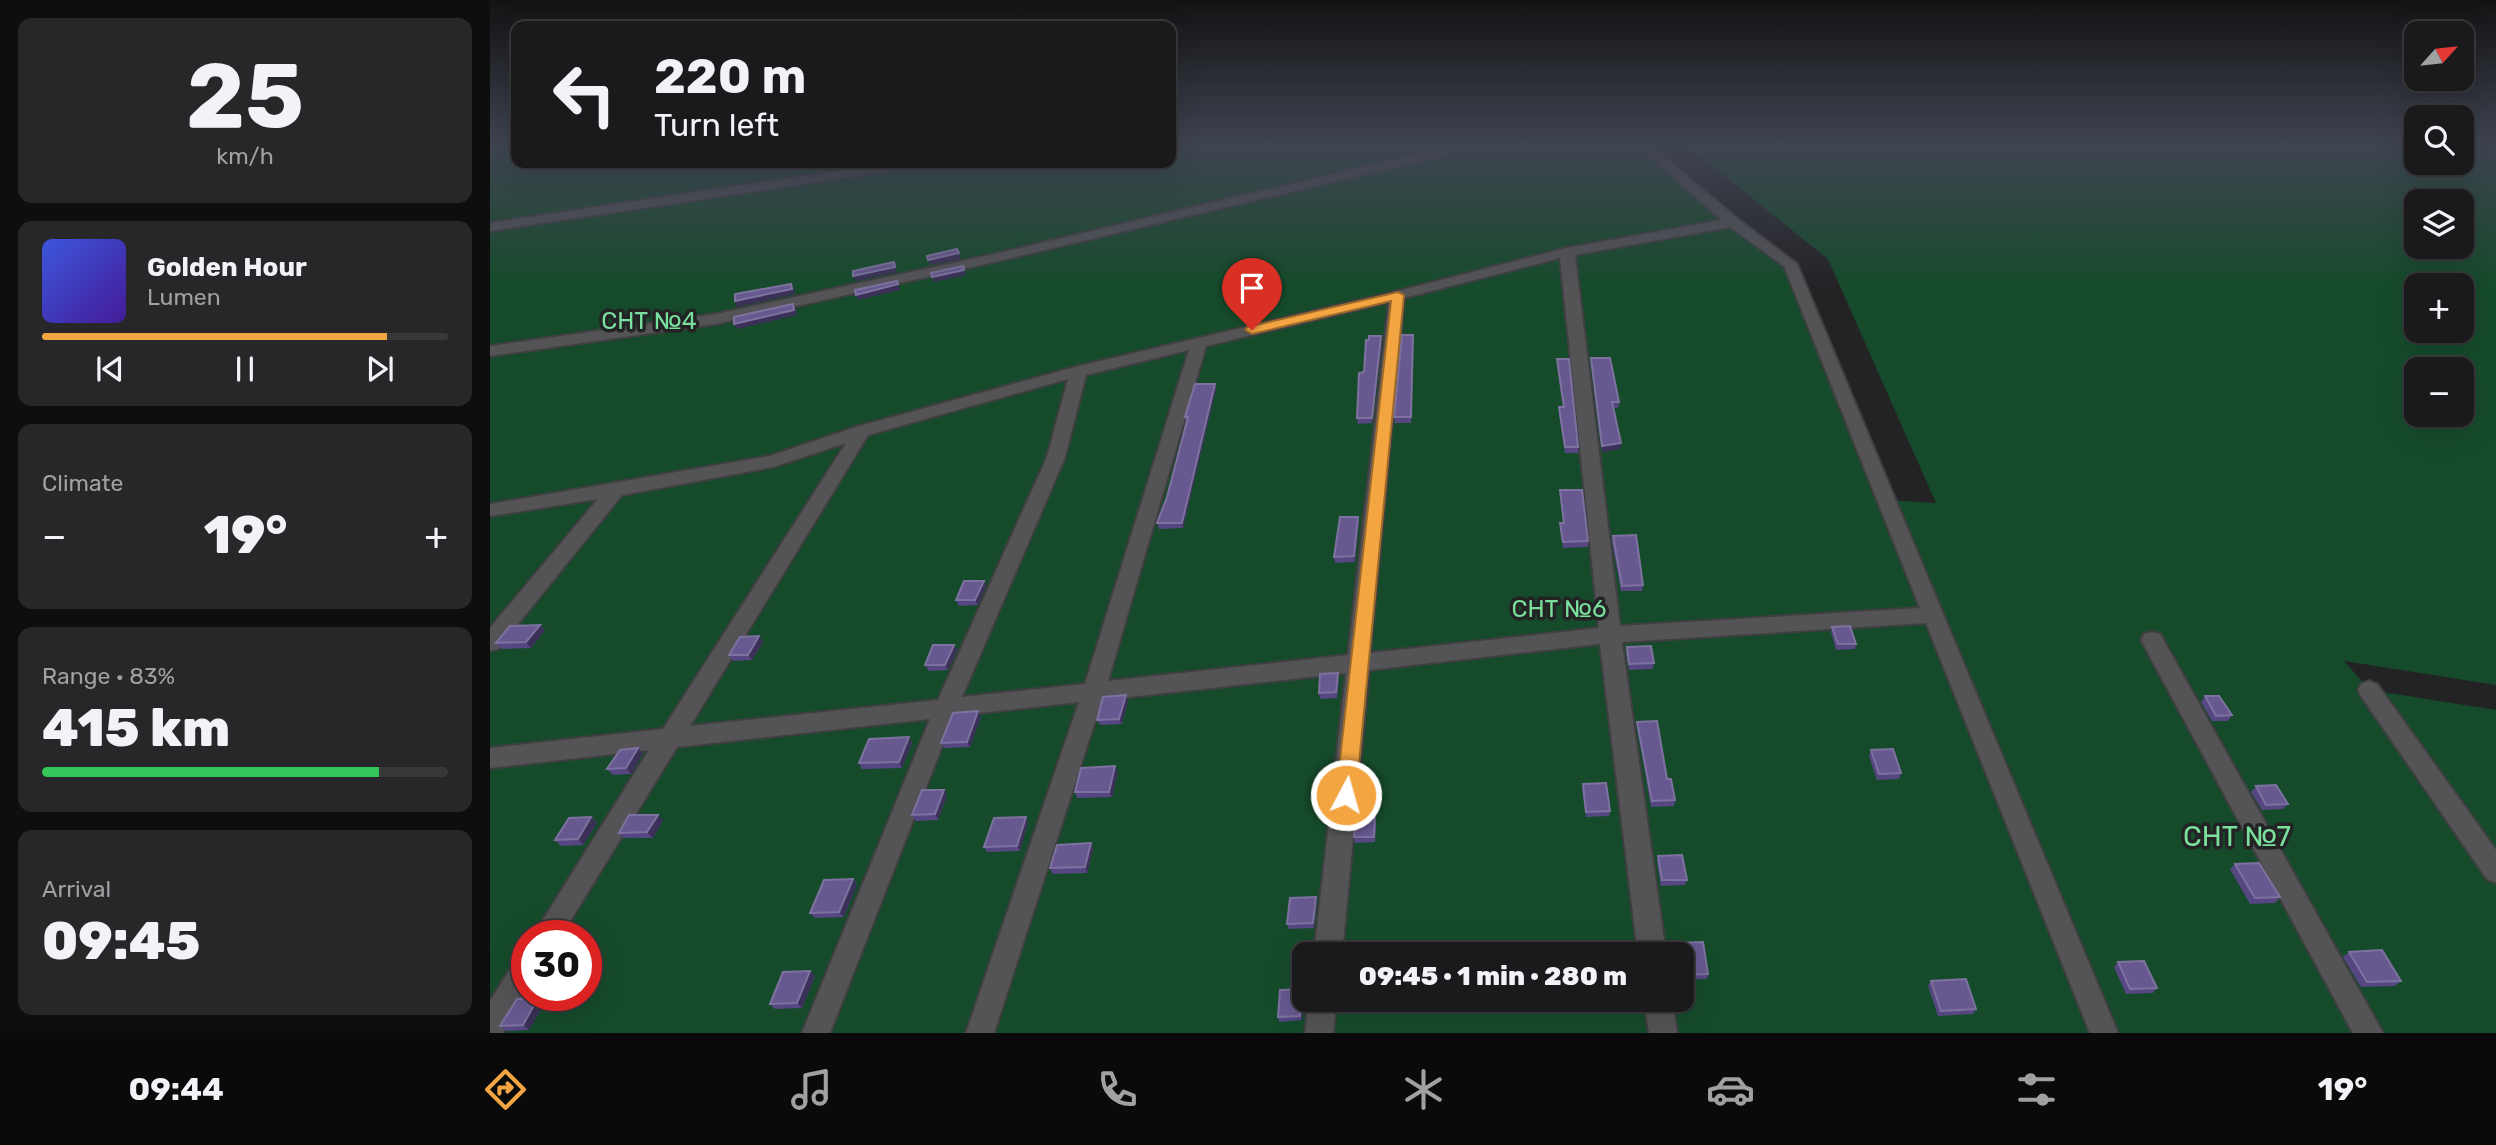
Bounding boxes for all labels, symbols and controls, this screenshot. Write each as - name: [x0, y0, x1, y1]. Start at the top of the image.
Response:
- north arrow: [2404, 21, 2474, 91]
- map controls: [2404, 21, 2474, 427]
- text: 25: [186, 42, 304, 150]
- text: 220 m: [654, 47, 806, 105]
- icon: left: [539, 49, 630, 140]
- button: search: [2404, 105, 2474, 175]
- text: Turn left: [654, 106, 779, 144]
- text: km/h: [216, 142, 274, 170]
- button: layers: [2404, 189, 2474, 259]
- text: Golden Hour: [147, 252, 307, 283]
- pin: [1222, 258, 1282, 330]
- icon: arrive: [1233, 269, 1271, 307]
- button: +: [2404, 273, 2474, 343]
- text: Lumen: [147, 283, 221, 311]
- park label: СНТ №4: [601, 307, 697, 335]
- icon: previous: [91, 350, 129, 388]
- icon: pause: [226, 350, 264, 388]
- icon: next: [361, 350, 399, 388]
- button: −: [2404, 357, 2474, 427]
- text: Climate: [42, 469, 123, 497]
- text: 19°: [204, 504, 287, 566]
- text: −: [42, 513, 67, 559]
- text: +: [424, 513, 448, 559]
- park label: СНТ №6: [1511, 595, 1607, 623]
- text: Range · 83%: [42, 662, 175, 690]
- text: 415 km: [42, 697, 230, 759]
- position arrow: [1309, 758, 1383, 832]
- park label: СНТ №7: [2183, 820, 2291, 853]
- text: Arrival: [42, 875, 111, 903]
- text: 09:45: [42, 910, 200, 972]
- speed limit sign: 30: [511, 920, 602, 1011]
- text: 09:45 · 1 min · 280 m: [1359, 961, 1627, 992]
- icon: directions: [481, 1065, 530, 1114]
- icon: music: [787, 1065, 836, 1114]
- icon: phone: [1093, 1065, 1142, 1114]
- icon: climate: [1399, 1065, 1448, 1114]
- icon: car: [1706, 1065, 1755, 1114]
- icon: filters: [2012, 1065, 2061, 1114]
- text: 09:44: [129, 1070, 224, 1108]
- text: 19°: [2318, 1070, 2367, 1108]

